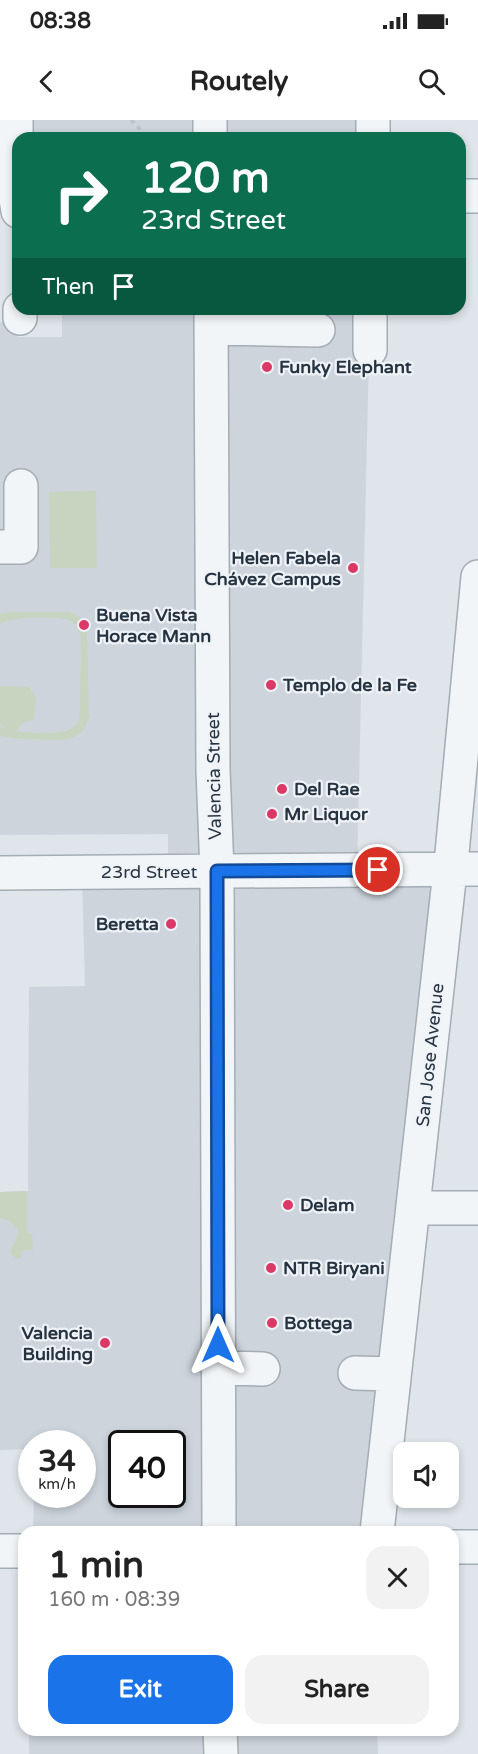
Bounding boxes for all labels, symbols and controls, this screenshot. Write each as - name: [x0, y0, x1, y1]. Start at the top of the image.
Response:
- text: 08:38: [30, 8, 91, 34]
- icon: back: [30, 65, 63, 98]
- text: Routely: [190, 65, 288, 98]
- icon: search: [415, 65, 448, 98]
- text: 120 m: [141, 153, 270, 204]
- icon: right: [42, 156, 120, 234]
- text: 23rd Street: [141, 204, 286, 237]
- icon: arrive: [107, 270, 140, 303]
- text: Then: [42, 274, 95, 300]
- place label: Funky Elephant: [279, 356, 412, 378]
- marker: Funky Elephant: [260, 360, 274, 374]
- place label: Helen Fabela Chávez Campus: [204, 547, 341, 590]
- marker: Helen Fabela Chávez Campus: [346, 561, 360, 575]
- place label: Buena Vista Horace Mann: [96, 604, 211, 647]
- marker: Buena Vista Horace Mann: [77, 618, 91, 632]
- place label: Templo de la Fe: [282, 674, 417, 696]
- marker: Templo de la Fe: [264, 678, 278, 692]
- street label: Valencia Street: [202, 712, 226, 840]
- place label: Del Rae: [294, 778, 360, 800]
- marker: Del Rae: [275, 782, 289, 796]
- place label: Mr Liquor: [284, 803, 369, 825]
- marker: Mr Liquor: [265, 807, 279, 821]
- pin: [352, 844, 403, 895]
- icon: arrive: [361, 853, 394, 886]
- street label: 23rd Street: [101, 861, 197, 883]
- place label: Beretta: [96, 913, 159, 935]
- marker: Beretta: [164, 917, 178, 931]
- street label: San Jose Avenue: [412, 982, 448, 1128]
- place label: Delam: [300, 1194, 355, 1216]
- marker: Delam: [281, 1198, 295, 1212]
- place label: NTR Biryani: [283, 1257, 385, 1279]
- marker: NTR Biryani: [264, 1261, 278, 1275]
- place label: Bottega: [284, 1312, 353, 1334]
- position arrow: [186, 1313, 250, 1377]
- marker: Bottega: [265, 1316, 279, 1330]
- place label: Valencia Building: [22, 1322, 93, 1365]
- marker: Valencia Building: [98, 1336, 112, 1350]
- speed limit sign: 40: [108, 1430, 186, 1508]
- map controls: [393, 1442, 459, 1508]
- button: sound: [393, 1442, 459, 1508]
- text: 34: [38, 1443, 76, 1480]
- text: km/h: [38, 1475, 76, 1493]
- text: 1 min: [48, 1544, 144, 1587]
- button: close: [366, 1546, 429, 1609]
- text: 160 m · 08:39: [48, 1588, 180, 1612]
- button: Exit: [48, 1655, 233, 1724]
- button: Share: [245, 1655, 429, 1724]

